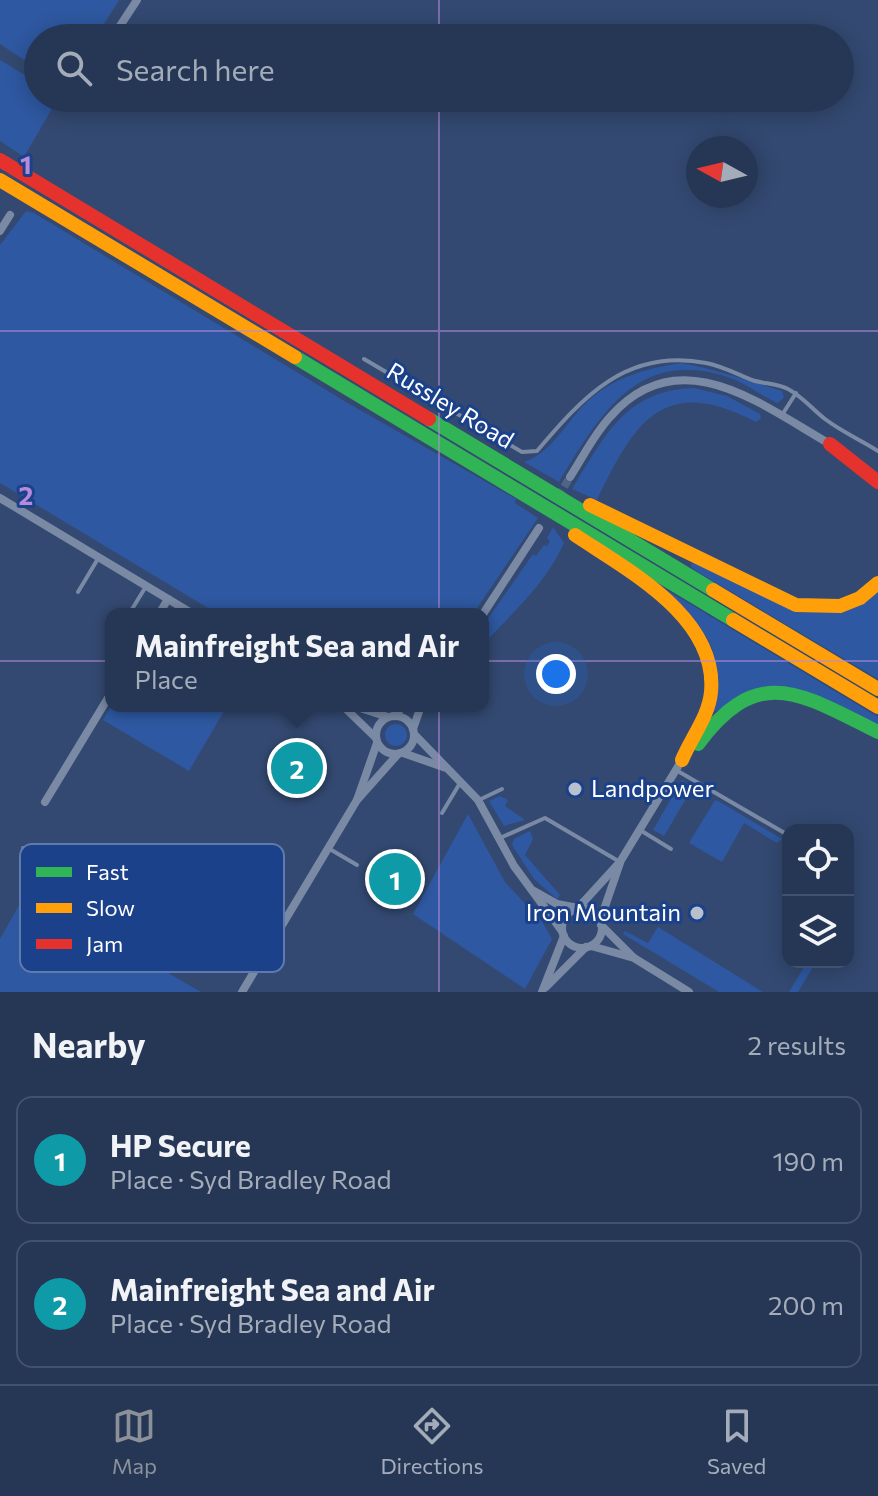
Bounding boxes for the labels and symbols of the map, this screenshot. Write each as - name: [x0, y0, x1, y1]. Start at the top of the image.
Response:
- north arrow: [686, 136, 758, 208]
- text: 1: [20, 148, 32, 179]
- street label: Russley Road: [382, 356, 519, 454]
- text: 2: [19, 479, 33, 510]
- your location: [536, 654, 576, 694]
- pin: 2: [271, 738, 323, 798]
- place label: Landpower: [591, 773, 714, 802]
- marker: Landpower: [566, 780, 584, 798]
- legend: [20, 844, 284, 972]
- pin: 1: [369, 849, 421, 909]
- text: Fast: [86, 858, 129, 885]
- text: Slow: [86, 894, 135, 921]
- place label: Iron Mountain: [526, 897, 681, 926]
- marker: Iron Mountain: [688, 904, 706, 922]
- text: Jam: [86, 930, 123, 957]

